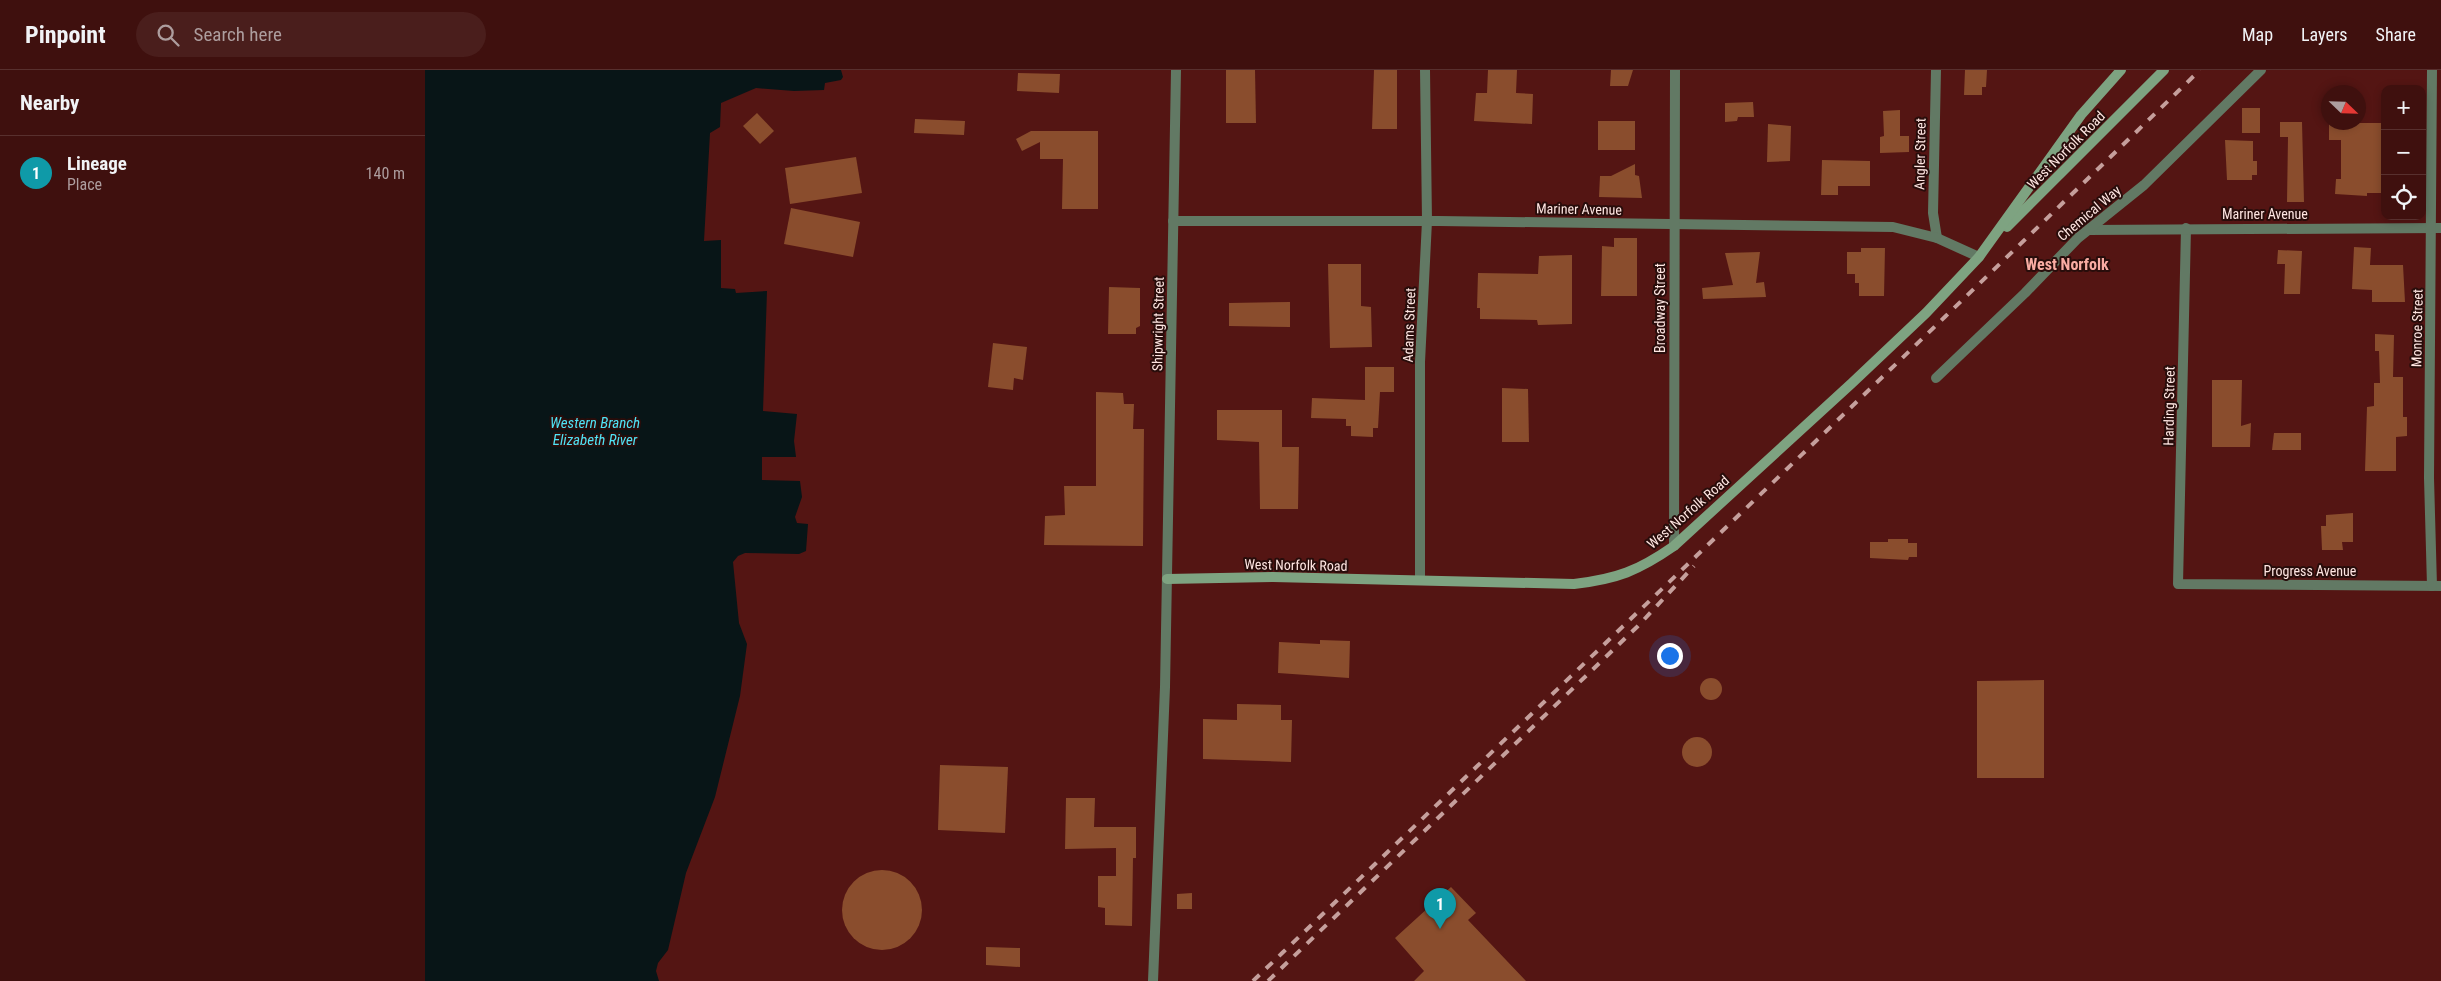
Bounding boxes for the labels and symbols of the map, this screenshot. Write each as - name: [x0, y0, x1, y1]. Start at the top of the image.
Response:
- north arrow: [2321, 85, 2366, 130]
- street label: West Norfolk Road: [2024, 108, 2108, 192]
- street label: Angler Street: [1911, 118, 1929, 190]
- street label: Chemical Way: [2054, 182, 2124, 244]
- street label: Mariner Avenue: [1536, 200, 1623, 218]
- street label: Mariner Avenue: [2222, 206, 2308, 222]
- district label: West Norfolk: [2025, 255, 2109, 274]
- street label: Broadway Street: [1652, 263, 1668, 353]
- street label: Shipwright Street: [1149, 277, 1167, 371]
- street label: Adams Street: [1400, 287, 1418, 363]
- street label: Monroe Street: [2408, 289, 2426, 367]
- street label: Harding Street: [2160, 366, 2178, 446]
- water label: Western Branch Elizabeth River: [550, 414, 640, 449]
- street label: West Norfolk Road: [1644, 472, 1732, 552]
- street label: West Norfolk Road: [1244, 556, 1348, 574]
- street label: Progress Avenue: [2264, 563, 2357, 579]
- your location: [1657, 643, 1683, 669]
- pin: 1: [1424, 888, 1456, 929]

